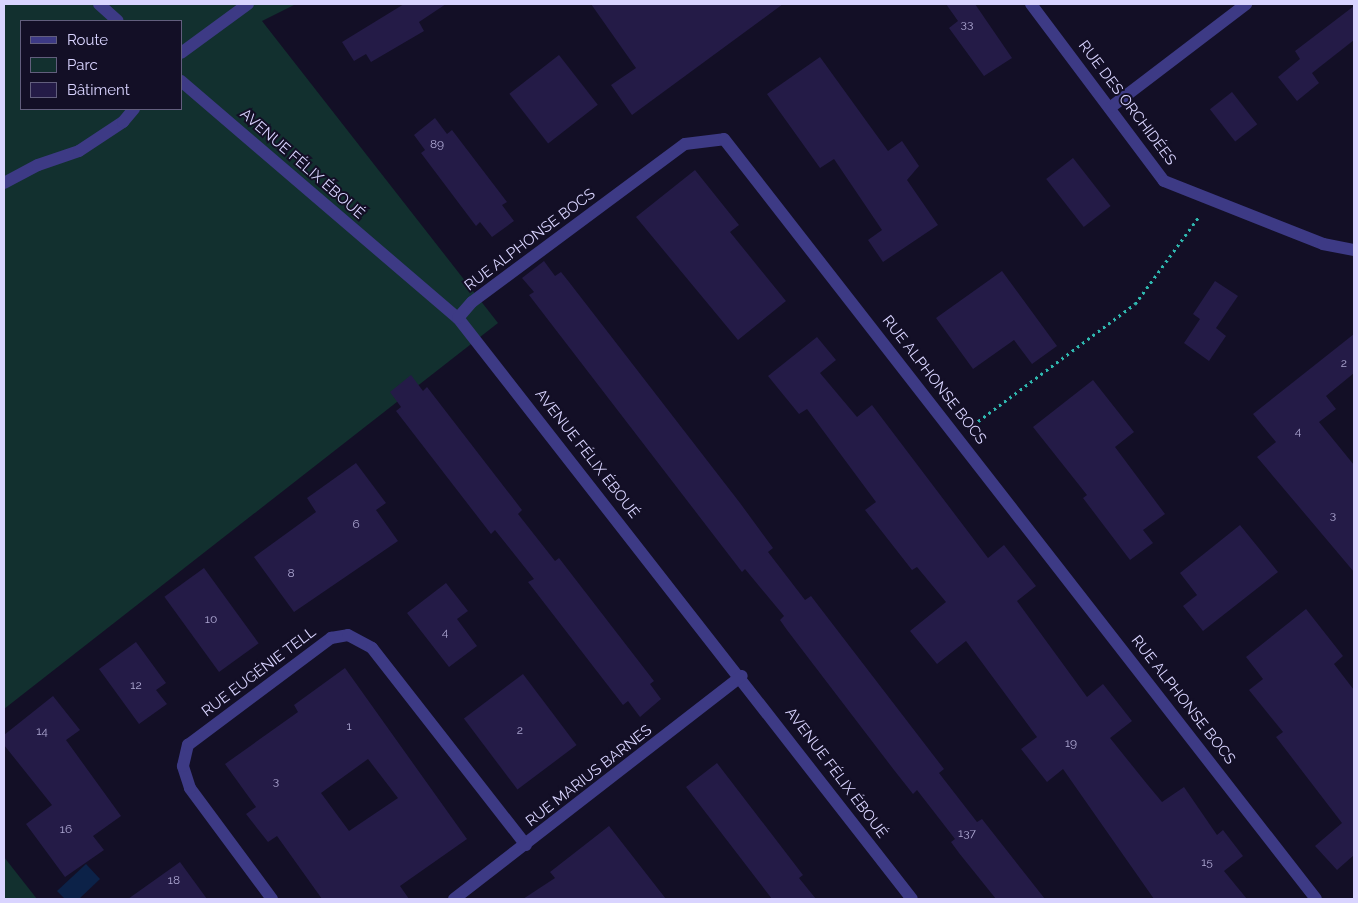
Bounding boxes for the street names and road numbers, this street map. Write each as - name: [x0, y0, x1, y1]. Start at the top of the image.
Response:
- street label: RUE DES ORCHIDÉES: [1074, 37, 1180, 169]
- street label: AVENUE FÉLIX ÉBOUÉ: [236, 105, 368, 223]
- street label: RUE ALPHONSE BOCS: [461, 185, 599, 295]
- street label: RUE ALPHONSE BOCS: [878, 312, 990, 448]
- street label: AVENUE FÉLIX ÉBOUÉ: [531, 386, 643, 522]
- street label: RUE EUGÉNIE TELL: [198, 623, 320, 721]
- street label: RUE ALPHONSE BOCS: [1127, 632, 1239, 768]
- street label: AVENUE FÉLIX ÉBOUÉ: [781, 704, 891, 842]
- street label: RUE MARIUS BARNES: [523, 721, 655, 831]

